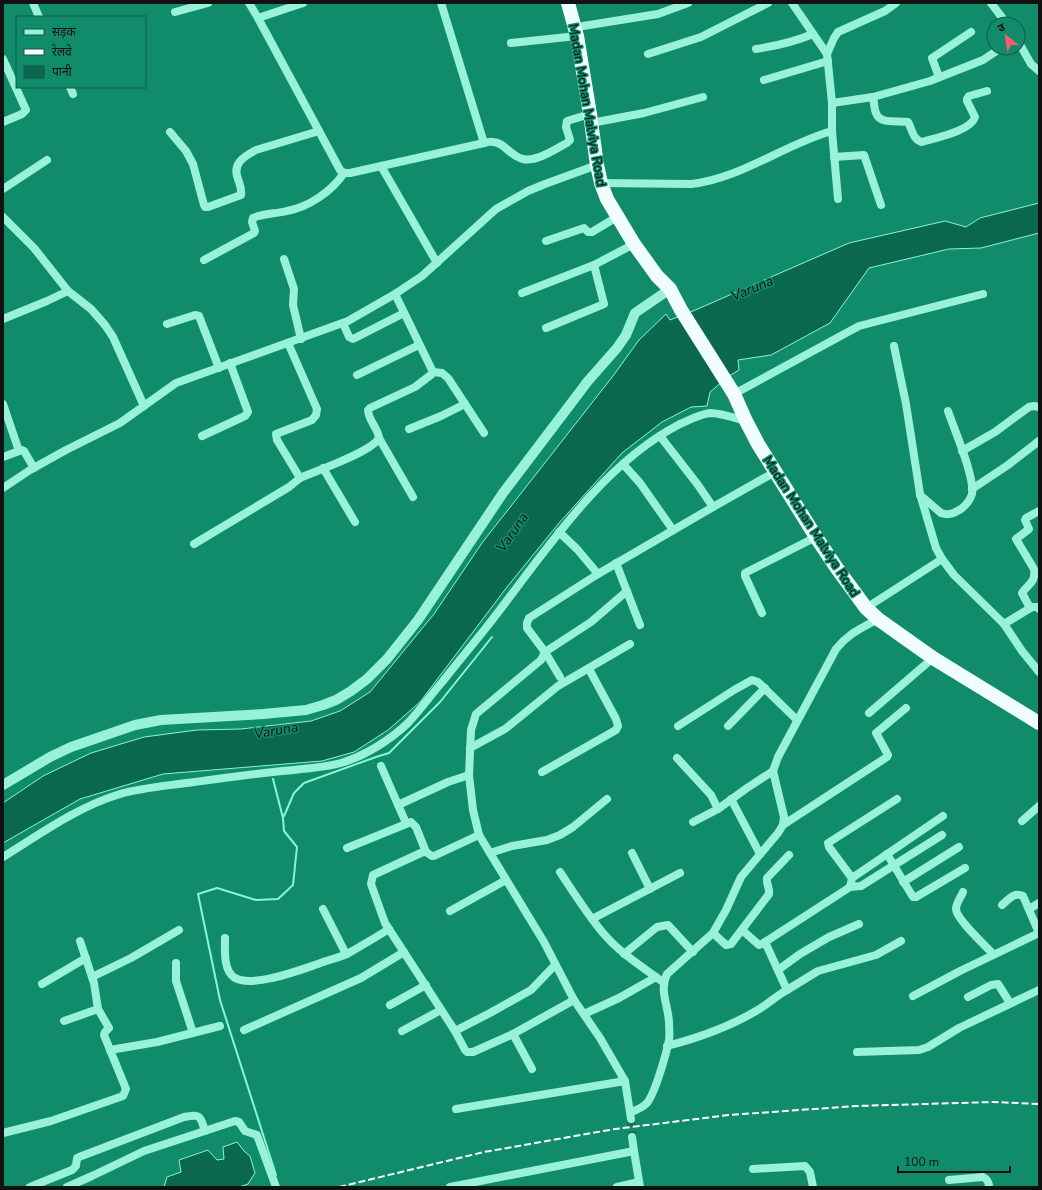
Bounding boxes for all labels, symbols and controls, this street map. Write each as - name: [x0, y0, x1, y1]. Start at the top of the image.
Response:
- legend: [16, 16, 146, 88]
- north arrow: [986, 16, 1026, 56]
- text: उ: [995, 19, 1008, 36]
- street label: Madan Mohan Malviya Road: [564, 22, 610, 188]
- text: सड़क: [52, 24, 77, 40]
- text: रेलवे: [52, 44, 72, 60]
- text: पानी: [52, 64, 73, 80]
- water label: Varuna: [728, 271, 776, 306]
- street label: Madan Mohan Malviya Road: [759, 452, 864, 601]
- water label: Varuna: [492, 509, 533, 556]
- water label: Varuna: [253, 718, 300, 743]
- scale bar: [898, 1148, 1010, 1174]
- text: 100 m: [904, 1154, 939, 1170]

